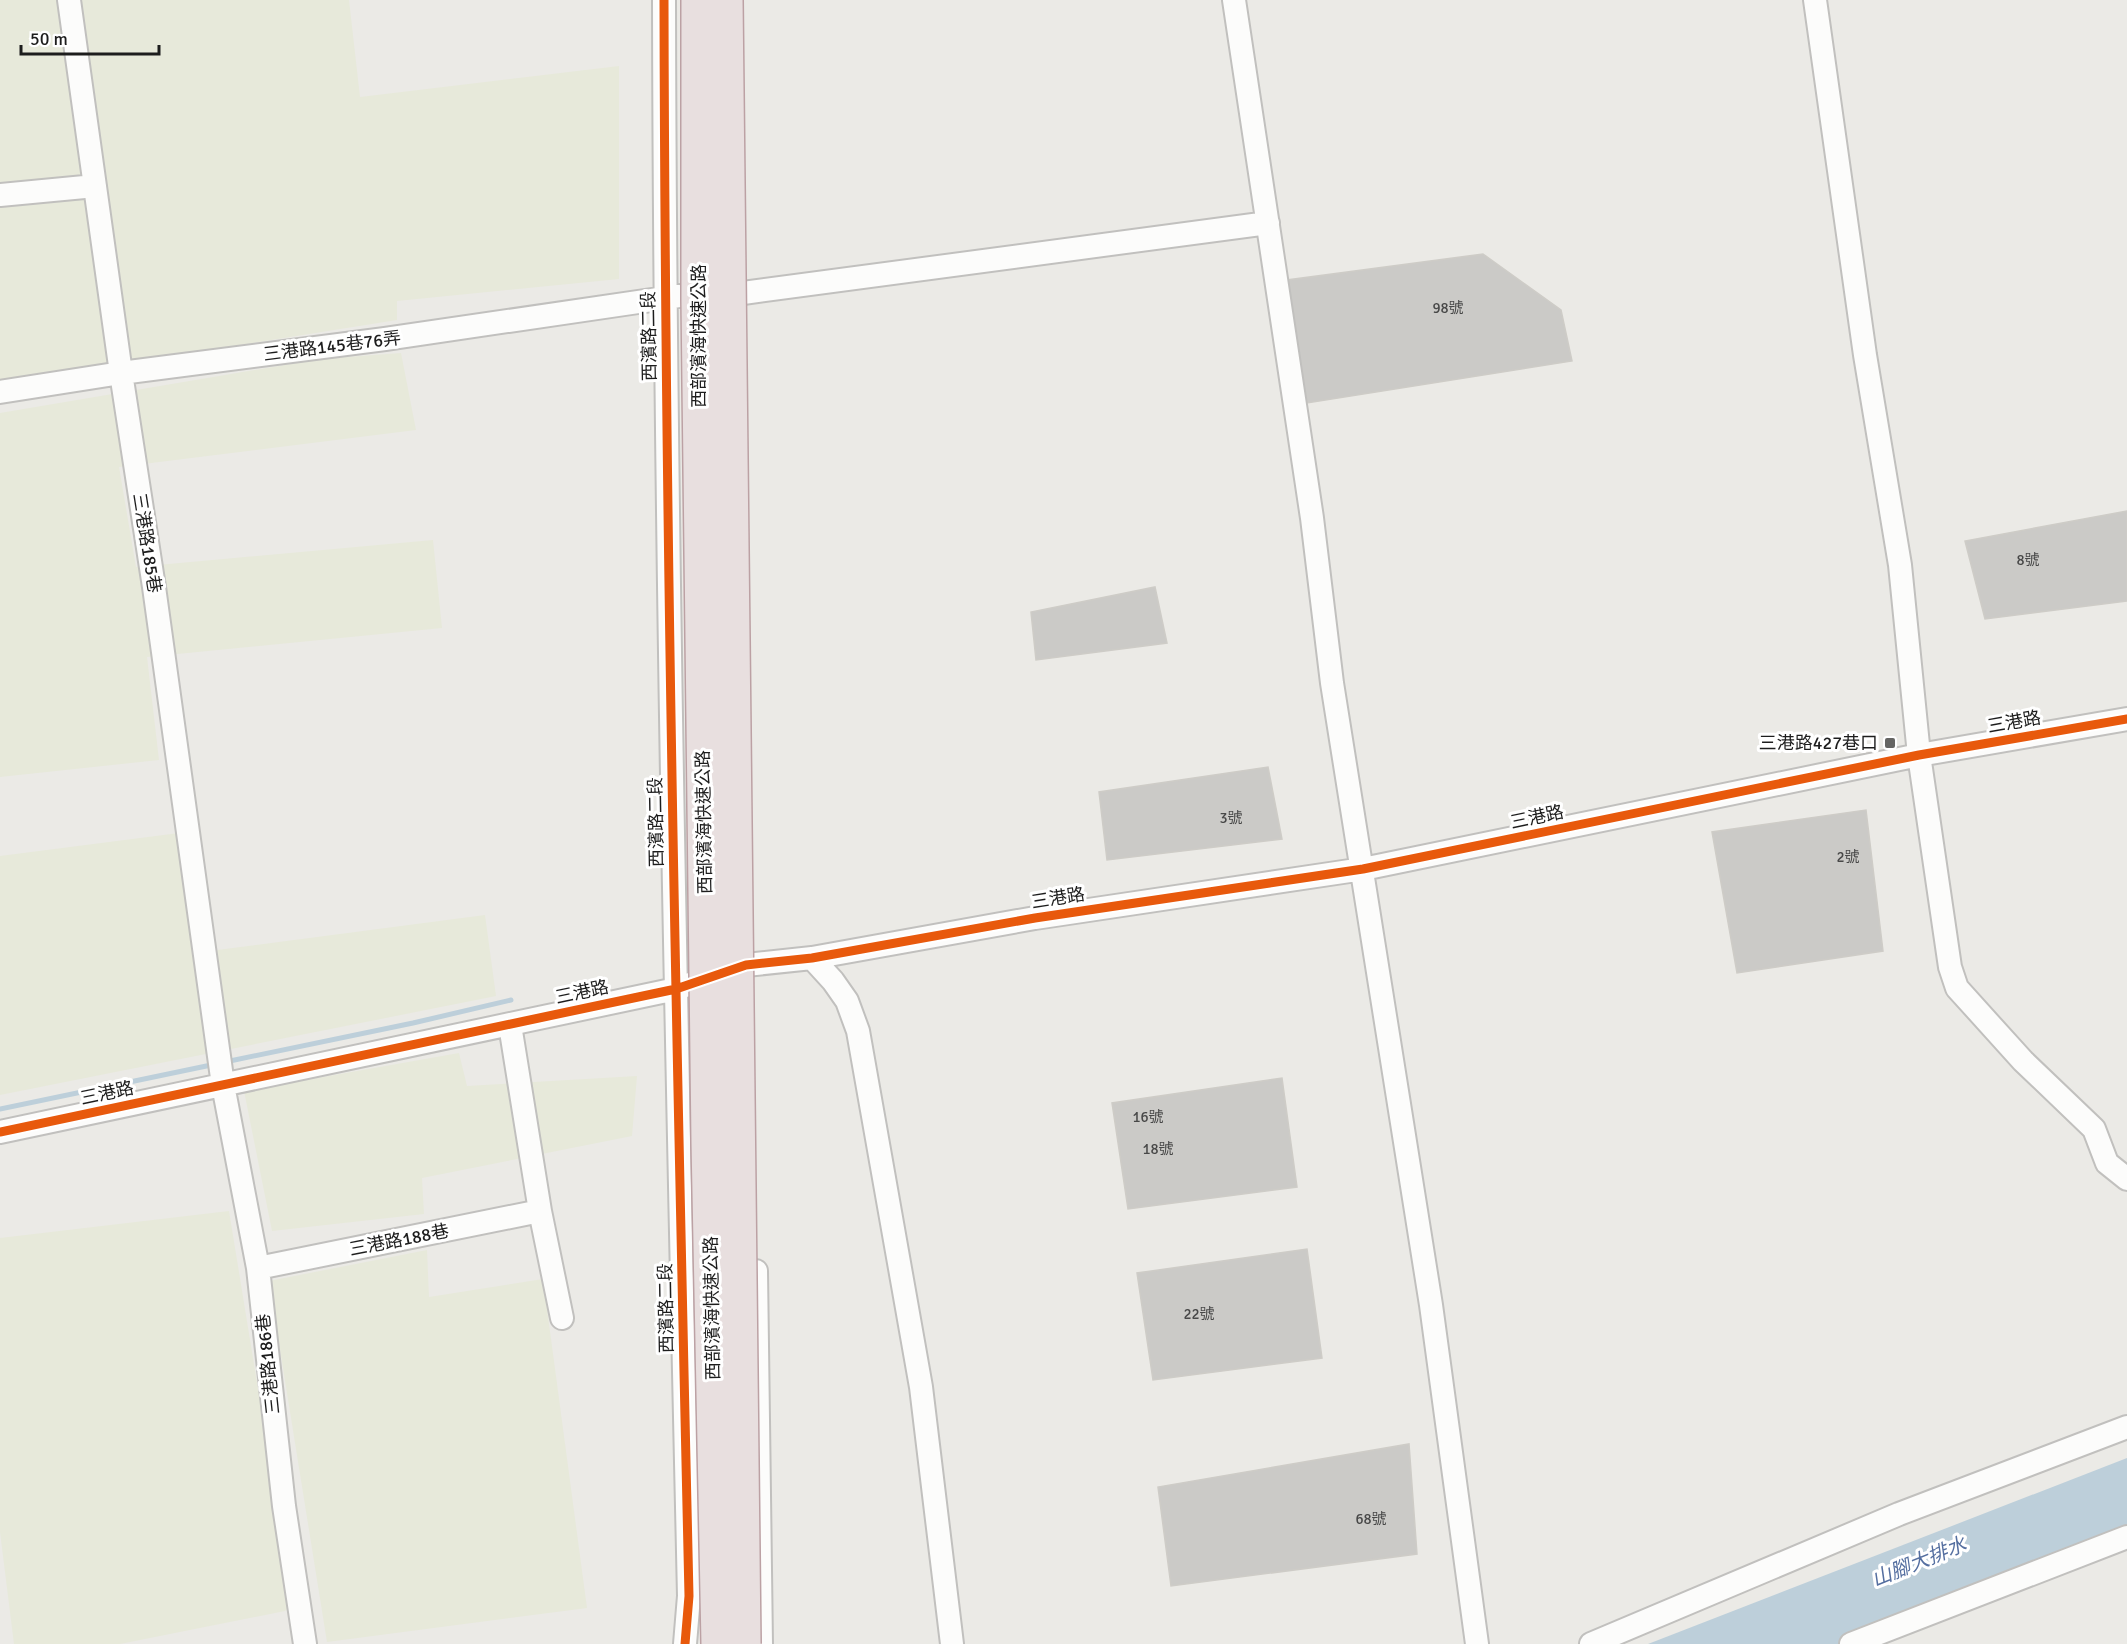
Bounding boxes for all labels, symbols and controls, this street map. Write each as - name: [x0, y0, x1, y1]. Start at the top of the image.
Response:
- scale bar: [21, 18, 159, 56]
- text: 50 m: [30, 28, 68, 50]
- street label: 西部濱海快速公路: [688, 264, 710, 408]
- street label: 西濱路二段: [637, 291, 661, 381]
- house number: 98號: [1432, 299, 1464, 317]
- street label: 三港路145巷76弄: [262, 327, 402, 365]
- street label: 三港路185巷: [128, 491, 166, 595]
- house number: 8號: [2016, 551, 2040, 569]
- street label: 三港路: [1986, 706, 2042, 738]
- place label: 三港路427巷口: [1759, 732, 1878, 754]
- marker: 三港路427巷口: [1883, 736, 1897, 750]
- street label: 西部濱海快速公路: [692, 750, 716, 894]
- street label: 西濱路二段: [644, 777, 668, 867]
- street label: 三港路: [1508, 801, 1566, 833]
- house number: 3號: [1219, 809, 1243, 827]
- house number: 2號: [1836, 848, 1860, 866]
- street label: 三港路: [1030, 883, 1086, 913]
- street label: 三港路: [553, 976, 611, 1008]
- street label: 三港路: [78, 1077, 136, 1109]
- house number: 16號: [1132, 1108, 1164, 1126]
- house number: 18號: [1142, 1140, 1174, 1158]
- street label: 三港路188巷: [347, 1220, 451, 1260]
- street label: 西部濱海快速公路: [700, 1236, 724, 1380]
- street label: 西濱路二段: [654, 1263, 678, 1353]
- house number: 22號: [1183, 1305, 1215, 1323]
- street label: 三港路186巷: [252, 1313, 284, 1415]
- house number: 68號: [1355, 1510, 1387, 1528]
- water label: 山腳大排水: [1868, 1531, 1971, 1592]

